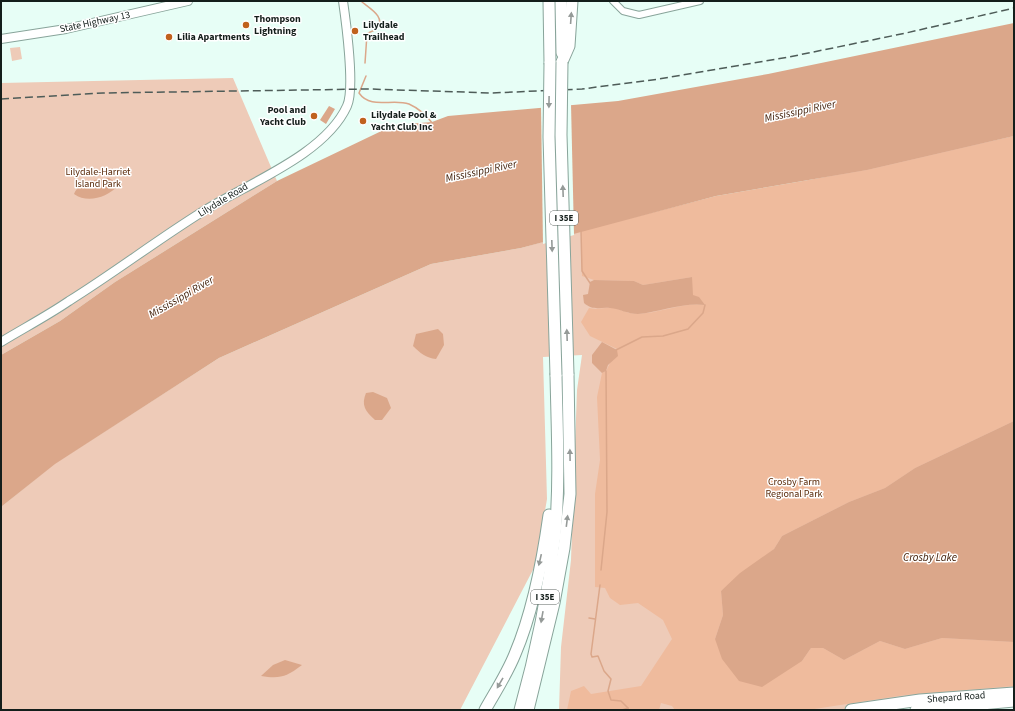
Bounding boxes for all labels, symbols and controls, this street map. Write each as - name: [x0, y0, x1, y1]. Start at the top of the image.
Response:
- street label: State Highway 13: [59, 8, 131, 36]
- place label: Thompson Lightning: [254, 12, 301, 38]
- one-way arrow: [567, 12, 574, 24]
- place label: Lilydale Trailhead: [363, 18, 405, 44]
- marker: Thompson Lightning: [241, 20, 251, 30]
- marker: Lilydale Trailhead: [350, 26, 360, 36]
- place label: Lilia Apartments: [177, 30, 250, 44]
- marker: Lilia Apartments: [164, 32, 174, 42]
- one-way arrow: [546, 96, 552, 109]
- water label: Mississippi River: [763, 96, 838, 126]
- place label: Pool and Yacht Club: [259, 103, 306, 129]
- place label: Lilydale Pool & Yacht Club Inc: [370, 108, 437, 134]
- marker: Pool and Yacht Club: [309, 111, 319, 121]
- marker: Lilydale Pool & Yacht Club Inc: [358, 116, 368, 126]
- water label: Mississippi River: [444, 156, 519, 186]
- park label: Lilydale-Harriet Island Park: [65, 165, 131, 191]
- street label: Lilydale Road: [195, 180, 251, 220]
- one-way arrow: [560, 184, 566, 197]
- road number: I 35E: [550, 211, 578, 225]
- one-way arrow: [549, 240, 555, 253]
- water label: Mississippi River: [146, 272, 217, 322]
- one-way arrow: [564, 328, 570, 341]
- one-way arrow: [567, 449, 574, 461]
- park label: Crosby Farm Regional Park: [765, 475, 823, 501]
- one-way arrow: [564, 515, 570, 527]
- water label: Crosby Lake: [903, 550, 957, 565]
- one-way arrow: [537, 554, 543, 567]
- road number: I 35E: [531, 590, 559, 604]
- one-way arrow: [539, 611, 545, 623]
- one-way arrow: [497, 677, 504, 689]
- street label: Shepard Road: [926, 688, 986, 706]

